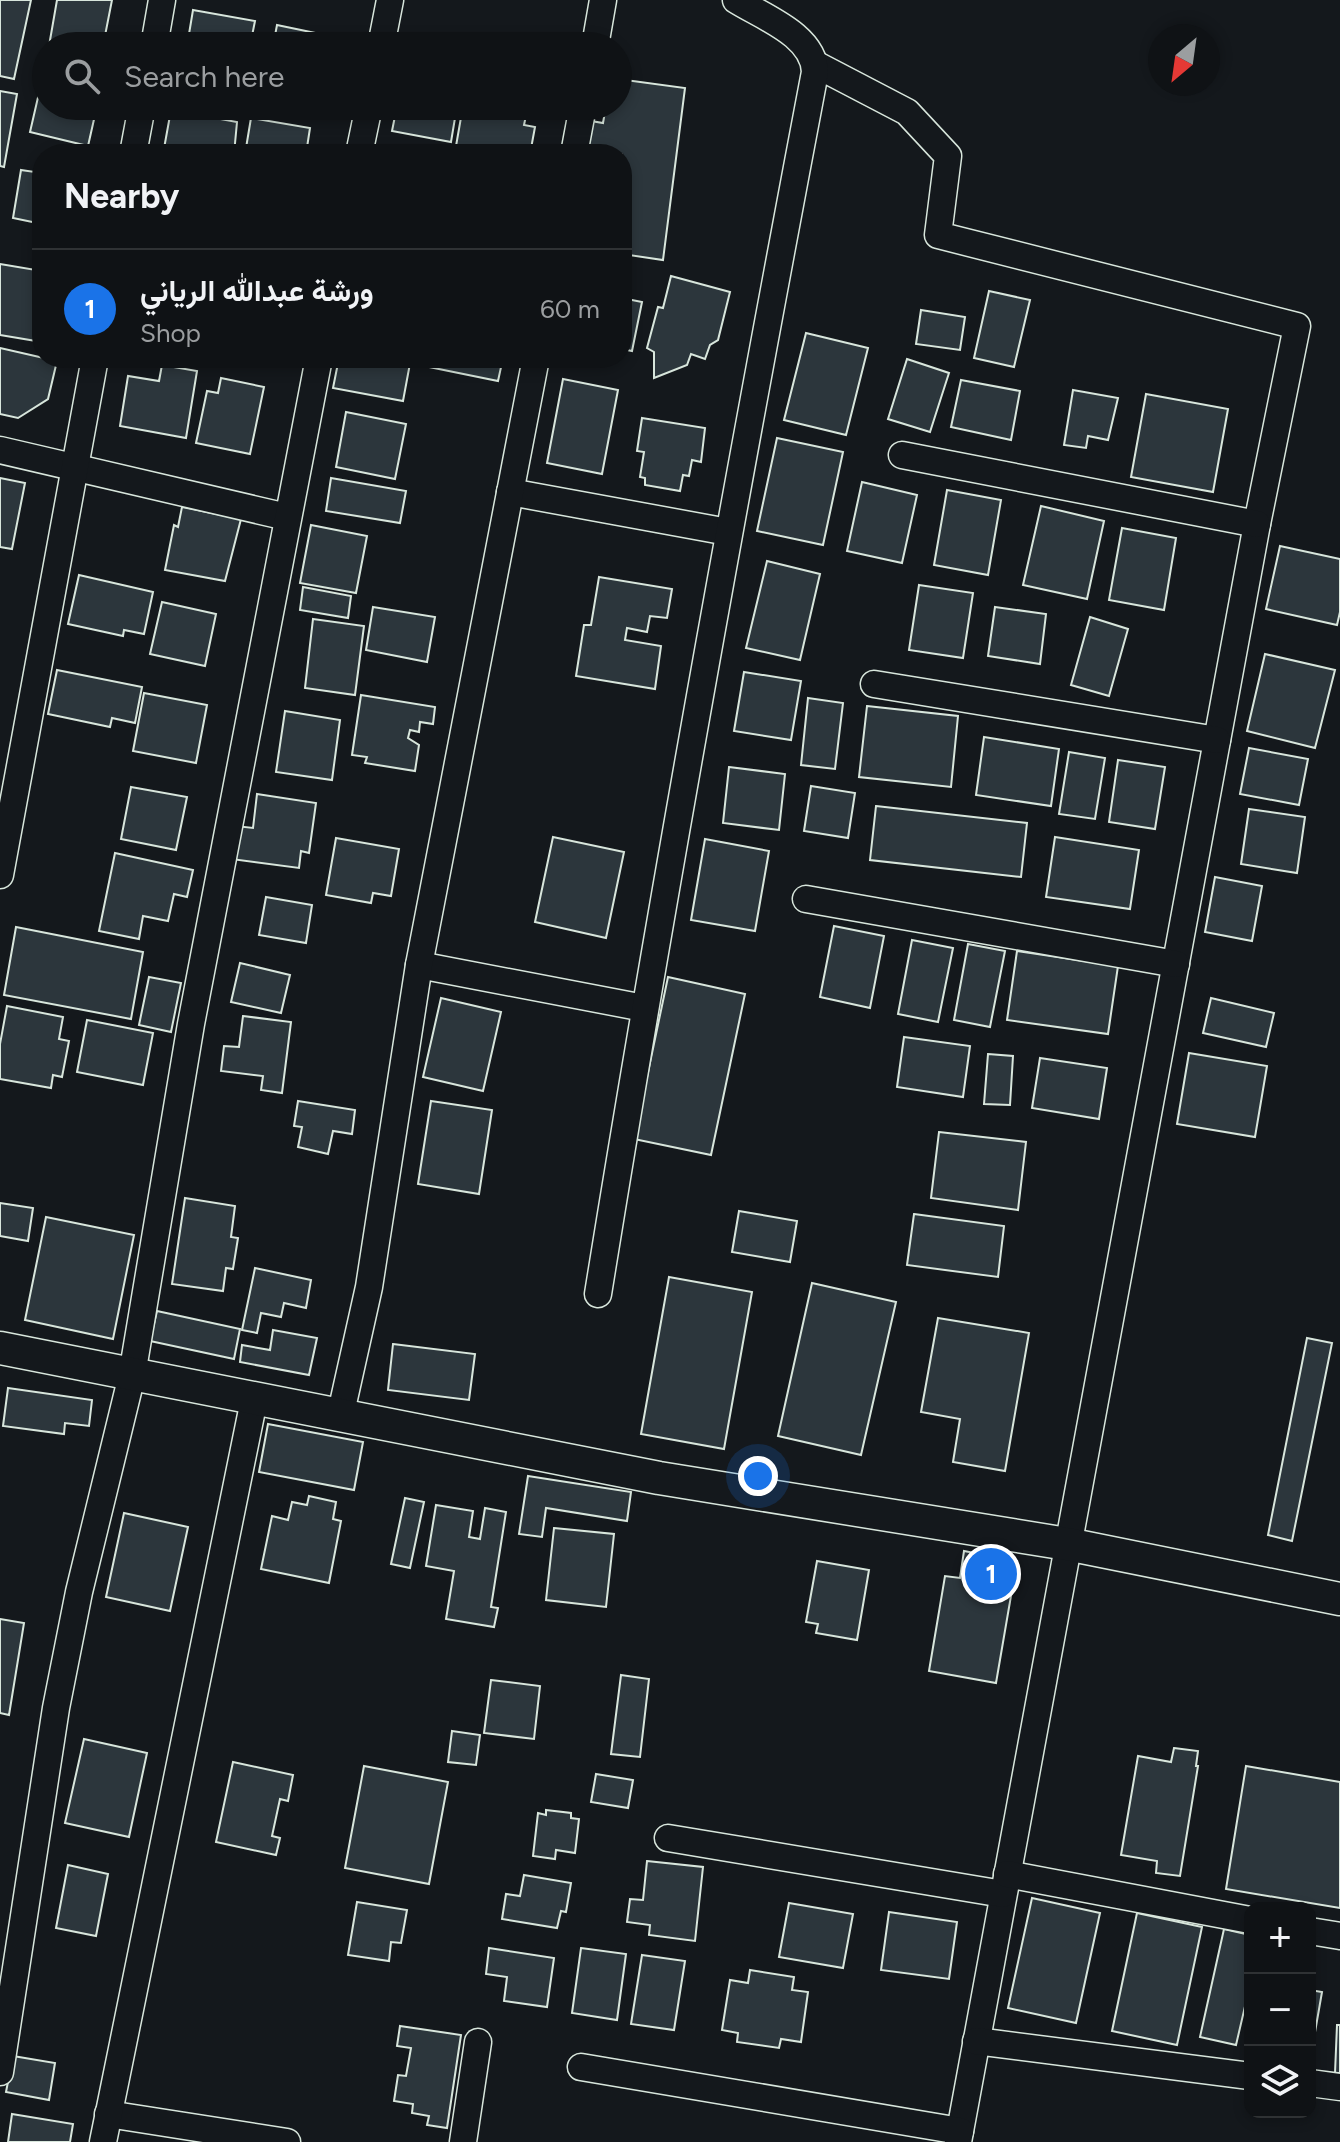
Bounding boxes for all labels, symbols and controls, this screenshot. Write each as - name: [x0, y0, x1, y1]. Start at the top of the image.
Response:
- north arrow: [1148, 24, 1220, 96]
- search box: [32, 32, 632, 120]
- icon: search: [60, 54, 104, 98]
- text: Search here: [124, 58, 284, 95]
- text: Nearby: [64, 176, 179, 217]
- text: ورشة عبدالله الرياني: [140, 272, 374, 309]
- text: 1: [85, 293, 95, 325]
- text: 60 m: [540, 293, 600, 325]
- text: Shop: [140, 317, 201, 349]
- your location: [738, 1456, 778, 1496]
- pin: 1: [965, 1544, 1017, 1604]
- map controls: [1244, 1902, 1316, 2118]
- button: +: [1244, 1902, 1316, 1974]
- button: −: [1244, 1974, 1316, 2046]
- button: layers: [1244, 2046, 1316, 2118]

